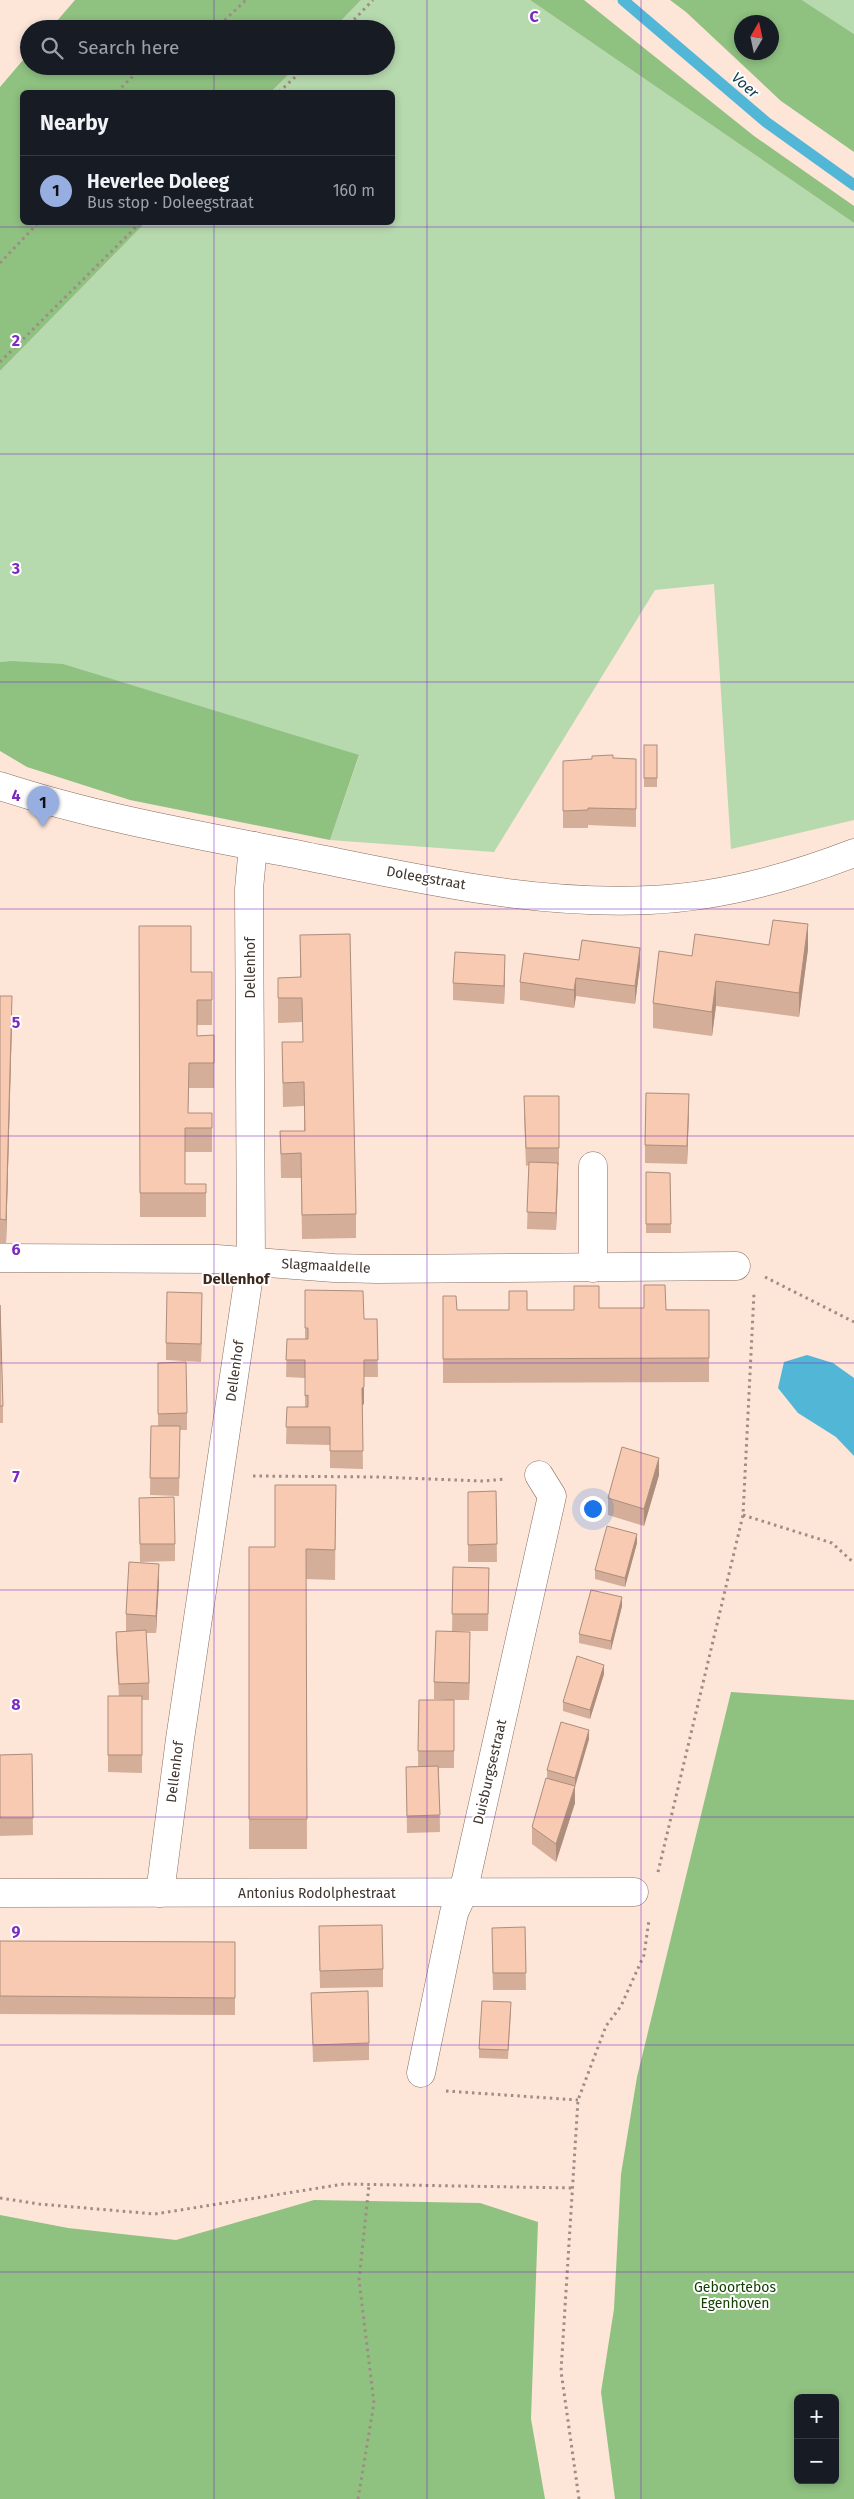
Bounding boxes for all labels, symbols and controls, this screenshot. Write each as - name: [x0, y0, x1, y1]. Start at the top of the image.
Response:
- text: C: [529, 7, 539, 26]
- north arrow: [734, 15, 779, 60]
- search box: [20, 20, 395, 75]
- icon: search: [38, 34, 66, 62]
- text: Search here: [78, 36, 179, 59]
- water label: Voer: [728, 68, 763, 102]
- text: Nearby: [40, 110, 108, 136]
- text: Heverlee Doleeg: [87, 170, 229, 193]
- text: 1: [52, 181, 60, 200]
- text: 160 m: [333, 181, 375, 200]
- text: Bus stop · Doleegstraat: [87, 193, 254, 212]
- text: 2: [12, 331, 20, 350]
- text: 3: [11, 559, 20, 578]
- text: 4: [11, 786, 21, 805]
- pin: 1: [27, 786, 59, 827]
- street label: Doleegstraat: [385, 863, 468, 894]
- street label: Dellenhof: [242, 936, 259, 999]
- text: 5: [12, 1013, 21, 1032]
- text: 6: [11, 1240, 21, 1259]
- street label: Slagmaaldelle: [281, 1255, 371, 1277]
- district label: Dellenhof: [203, 1270, 271, 1288]
- street label: Dellenhof: [222, 1338, 248, 1403]
- text: 7: [12, 1467, 20, 1486]
- your location: [580, 1496, 606, 1522]
- text: 8: [11, 1695, 21, 1714]
- street label: Duisburgsestraat: [470, 1717, 511, 1826]
- street label: Dellenhof: [163, 1739, 187, 1804]
- street label: Antonius Rodolphestraat: [238, 1885, 397, 1902]
- text: 9: [12, 1922, 21, 1941]
- park label: Geboortebos Egenhoven: [694, 2279, 776, 2312]
- map controls: [794, 2394, 839, 2484]
- button: +: [794, 2394, 839, 2439]
- button: −: [794, 2439, 839, 2484]

